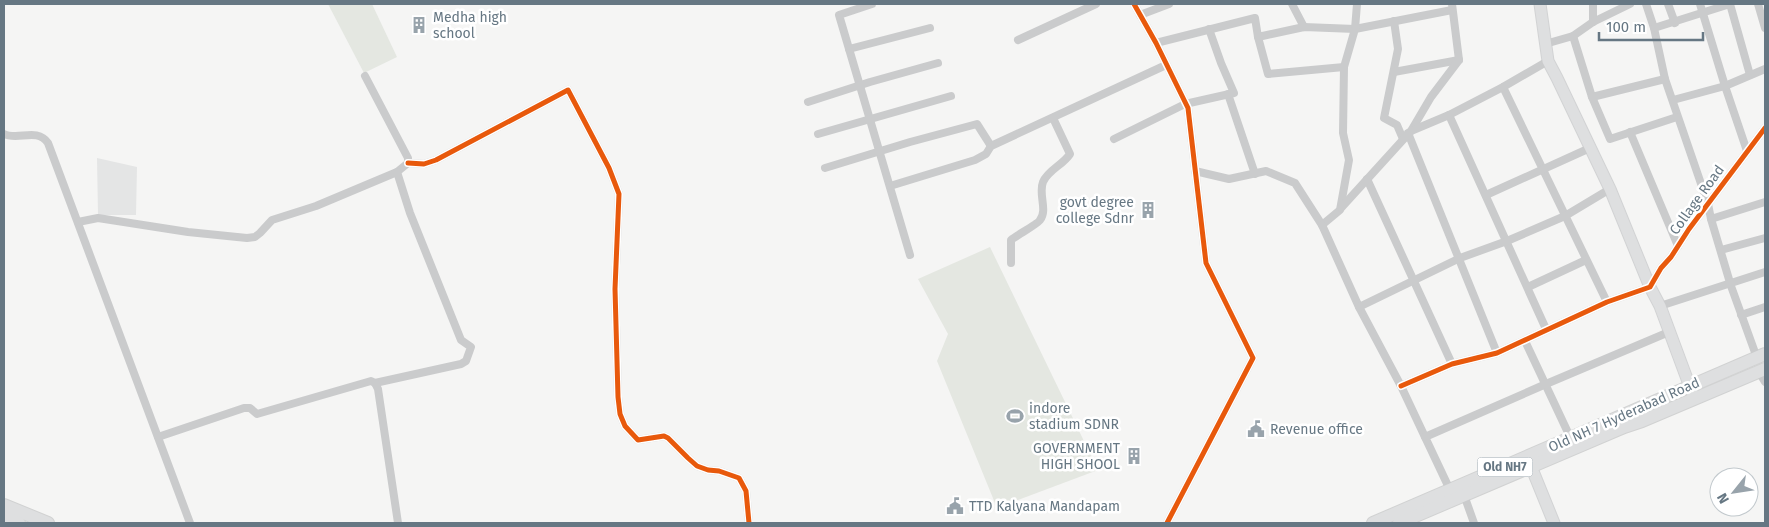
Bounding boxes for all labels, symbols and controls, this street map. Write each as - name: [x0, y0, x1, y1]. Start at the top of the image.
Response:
- place label: Medha high school: [433, 9, 507, 42]
- scale bar: [1599, 10, 1703, 42]
- building icon: Medha high school: [409, 15, 429, 35]
- text: 100 m: [1606, 18, 1646, 36]
- street label: Collage Road: [1666, 162, 1728, 238]
- place label: govt degree college Sdnr: [1056, 194, 1135, 227]
- building icon: govt degree college Sdnr: [1138, 200, 1158, 220]
- street label: Old NH 7 Hyderabad Road: [1546, 374, 1702, 456]
- place label: indore stadium SDNR: [1029, 400, 1119, 433]
- sports icon: indore stadium SDNR: [1005, 406, 1025, 426]
- public building icon: Revenue office: [1246, 419, 1266, 439]
- place label: Revenue office: [1270, 421, 1363, 438]
- place label: GOVERNMENT HIGH SHOOL: [1033, 440, 1121, 473]
- building icon: GOVERNMENT HIGH SHOOL: [1124, 446, 1144, 466]
- road number: Old NH7: [1478, 458, 1532, 477]
- north arrow: [1709, 467, 1759, 517]
- text: N: [1713, 490, 1733, 507]
- public building icon: TTD Kalyana Mandapam: [945, 496, 965, 516]
- place label: TTD Kalyana Mandapam: [969, 498, 1120, 515]

